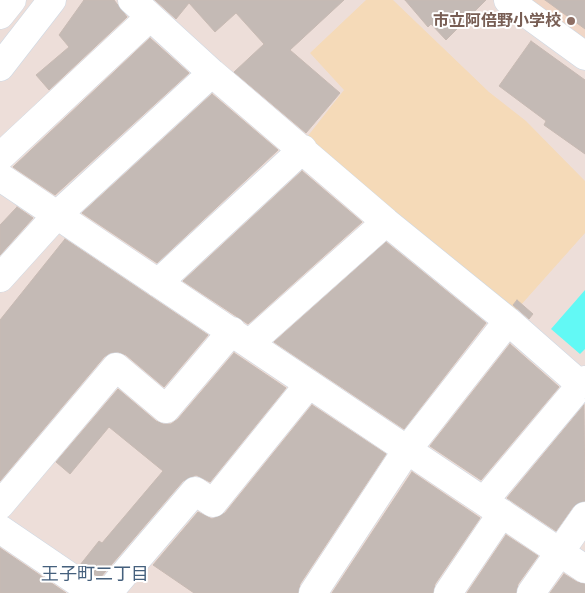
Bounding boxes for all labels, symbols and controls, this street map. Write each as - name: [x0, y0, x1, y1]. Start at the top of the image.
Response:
- place label: 市立阿倍野小学校: [433, 11, 561, 31]
- marker: 市立阿倍野小学校: [565, 15, 577, 27]
- district label: 王子町二丁目: [41, 564, 149, 586]

